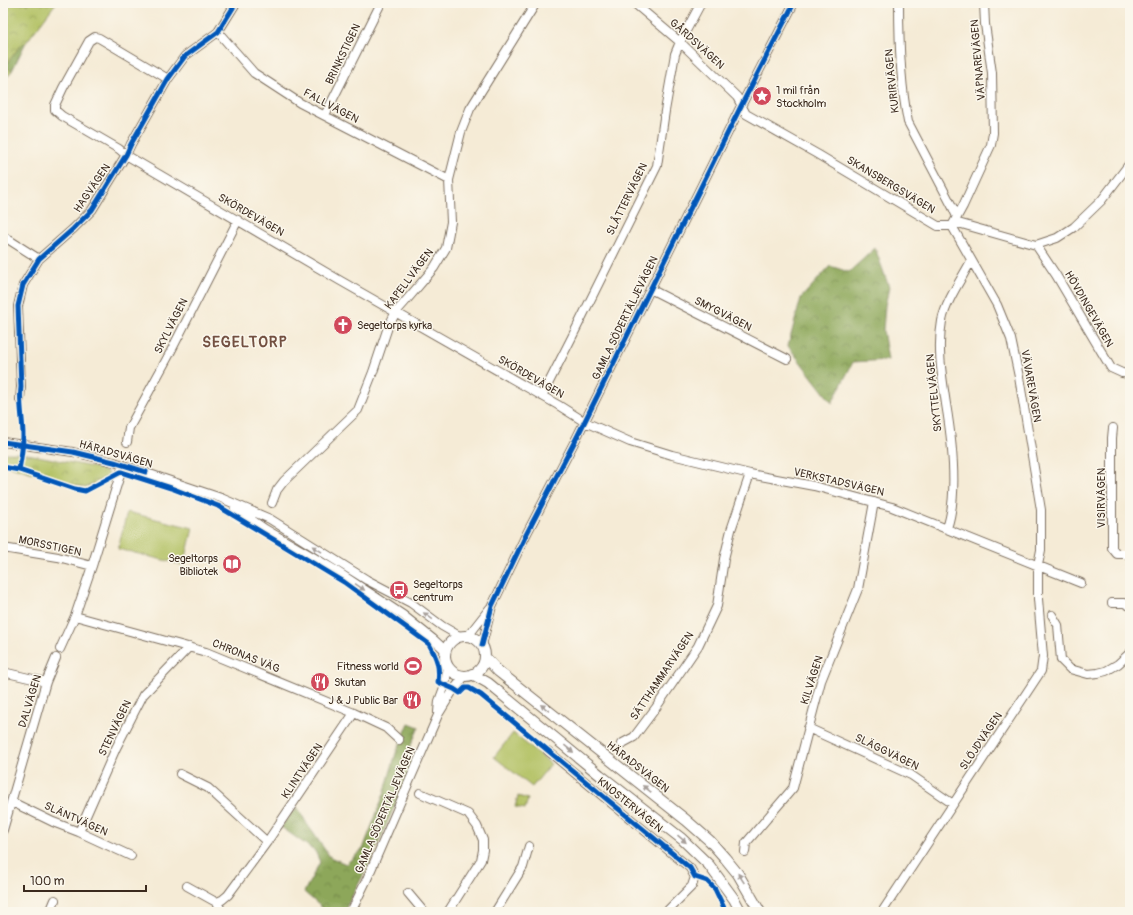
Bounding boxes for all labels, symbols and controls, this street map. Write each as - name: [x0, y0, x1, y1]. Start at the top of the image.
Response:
- street label: GÅRDSVÄGEN: [667, 15, 728, 72]
- street label: VÄPNAREVÄGEN: [968, 19, 988, 101]
- street label: BRINKSTIGEN: [323, 21, 363, 87]
- street label: KURIRVÄGEN: [882, 48, 902, 114]
- place label: 1 mil från Stockholm: [776, 84, 827, 110]
- place icon: 1 mil från Stockholm: [751, 85, 773, 107]
- street label: FALLVÄGEN: [301, 86, 361, 126]
- street label: SKANSBERGSVÄGEN: [844, 153, 938, 217]
- street label: SLÅTTERVÄGEN: [603, 160, 650, 237]
- street label: HAGVÄGEN: [71, 161, 113, 215]
- street label: SKÖRDEVÄGEN: [216, 191, 286, 239]
- street label: KAPELLVÄGEN: [382, 246, 436, 312]
- street label: GAMLA SÖDERTÄLJEVÄGEN: [589, 254, 661, 382]
- street label: HÖVDINGEVÄGEN: [1062, 268, 1116, 350]
- street label: SMYGVÄGEN: [692, 294, 754, 334]
- street label: SKYLVÄGEN: [152, 296, 190, 356]
- church icon: Segeltorps kyrka: [332, 314, 354, 336]
- place label: Segeltorps kyrka: [357, 319, 432, 332]
- district label: SEGELTORP: [202, 333, 288, 352]
- street label: VÄVAREVÄGEN: [1018, 349, 1044, 423]
- street label: SKÖRDEVÄGEN: [496, 353, 566, 401]
- street label: SKYTTELVÄGEN: [923, 353, 945, 433]
- street label: HÄRADSVÄGEN: [78, 437, 154, 471]
- street label: VERKSTADSVÄGEN: [792, 465, 886, 499]
- street label: VISIRVÄGEN: [1095, 468, 1108, 528]
- street label: MORSSTIGEN: [17, 533, 83, 559]
- one-way arrow: [311, 545, 323, 552]
- place label: Segeltorps Bibliotek: [168, 552, 218, 578]
- library icon: Segeltorps Bibliotek: [221, 553, 243, 575]
- place label: Segeltorps centrum: [413, 578, 463, 604]
- bus stop icon: Segeltorps centrum: [388, 579, 410, 601]
- one-way arrow: [355, 583, 366, 591]
- one-way arrow: [423, 612, 434, 620]
- street label: SÄTTHAMMARVÄGEN: [627, 629, 697, 723]
- street label: CHRONAS VÄG: [210, 637, 282, 675]
- street label: KILVÄGEN: [798, 654, 826, 706]
- sports icon: Fitness world: [402, 655, 424, 677]
- place label: Fitness world: [337, 660, 399, 673]
- restaurant icon: Skutan: [309, 671, 331, 693]
- street label: DALVÄGEN: [16, 673, 44, 729]
- place label: Skutan: [334, 676, 366, 689]
- restaurant icon: J & J Public Bar: [401, 689, 423, 711]
- place label: J & J Public Bar: [329, 694, 398, 707]
- street label: STENVÄGEN: [96, 698, 134, 758]
- one-way arrow: [540, 704, 551, 713]
- street label: SLÖJDVÄGEN: [957, 710, 1005, 772]
- street label: SLÄGGVÄGEN: [853, 731, 921, 773]
- street label: HÄRADSVÄGEN: [604, 739, 672, 795]
- street label: KLINTVÄGEN: [279, 741, 325, 801]
- street label: GAMLA SÖDERTÄLJEVÄGEN: [352, 745, 418, 875]
- one-way arrow: [564, 745, 575, 754]
- street label: KNOSTERVÄGEN: [595, 775, 665, 835]
- one-way arrow: [641, 785, 652, 794]
- street label: SLÄNTVÄGEN: [42, 799, 110, 839]
- one-way arrow: [677, 834, 687, 844]
- scale bar: [24, 867, 146, 893]
- one-way arrow: [737, 873, 744, 884]
- text: 100 m: [30, 874, 65, 889]

